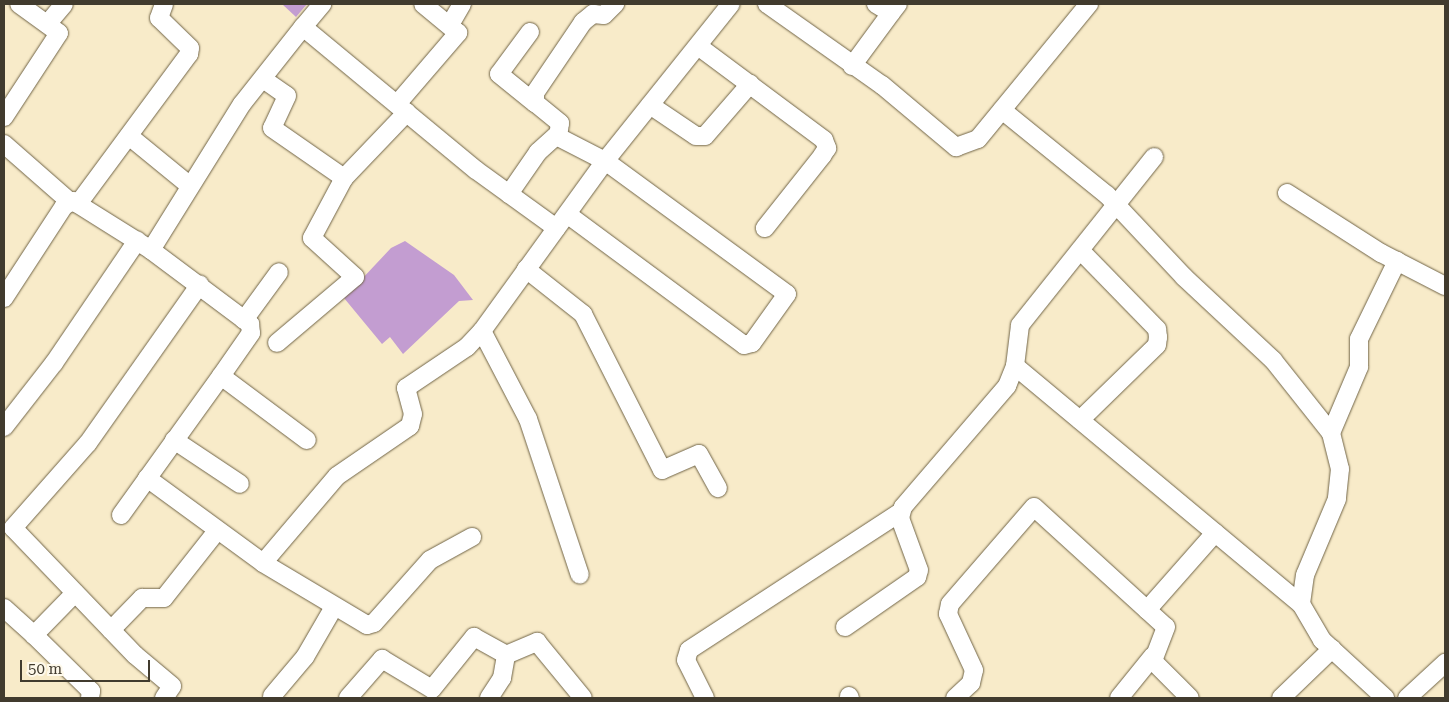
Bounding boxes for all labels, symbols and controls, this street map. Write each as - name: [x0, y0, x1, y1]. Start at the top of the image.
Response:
- scale bar: [22, 650, 152, 682]
- text: 50 m: [28, 660, 62, 678]

